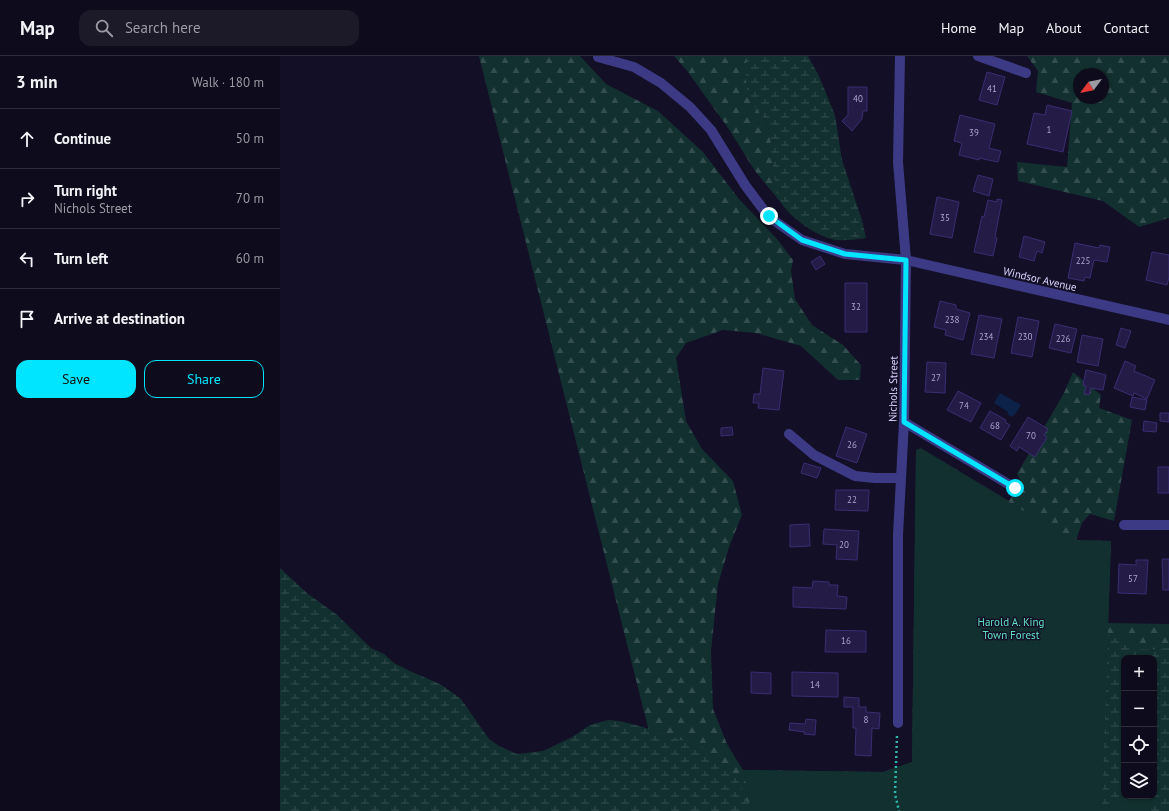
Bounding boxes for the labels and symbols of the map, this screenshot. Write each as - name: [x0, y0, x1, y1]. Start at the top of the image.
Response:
- north arrow: [1073, 68, 1109, 104]
- house number: 41: [987, 83, 997, 94]
- house number: 40: [853, 93, 863, 104]
- house number: 1: [1047, 124, 1052, 135]
- house number: 39: [969, 127, 979, 138]
- route end: [760, 207, 778, 225]
- house number: 35: [940, 212, 950, 223]
- house number: 225: [1076, 255, 1090, 266]
- street label: Windsor Avenue: [1002, 264, 1079, 294]
- house number: 32: [851, 301, 861, 312]
- house number: 238: [945, 314, 959, 325]
- house number: 234: [979, 331, 993, 342]
- house number: 230: [1018, 331, 1032, 342]
- house number: 226: [1056, 333, 1070, 344]
- street label: Nichols Street: [885, 356, 901, 422]
- house number: 27: [931, 372, 941, 383]
- house number: 74: [959, 400, 969, 411]
- house number: 68: [990, 420, 1000, 431]
- house number: 70: [1026, 430, 1036, 441]
- house number: 26: [847, 439, 857, 450]
- route start: [1006, 479, 1024, 497]
- house number: 22: [847, 494, 857, 505]
- house number: 20: [839, 539, 849, 550]
- house number: 57: [1128, 573, 1138, 584]
- park label: Harold A. King Town Forest: [978, 615, 1045, 642]
- house number: 16: [841, 635, 851, 646]
- house number: 14: [810, 679, 820, 690]
- house number: 8: [864, 714, 869, 725]

